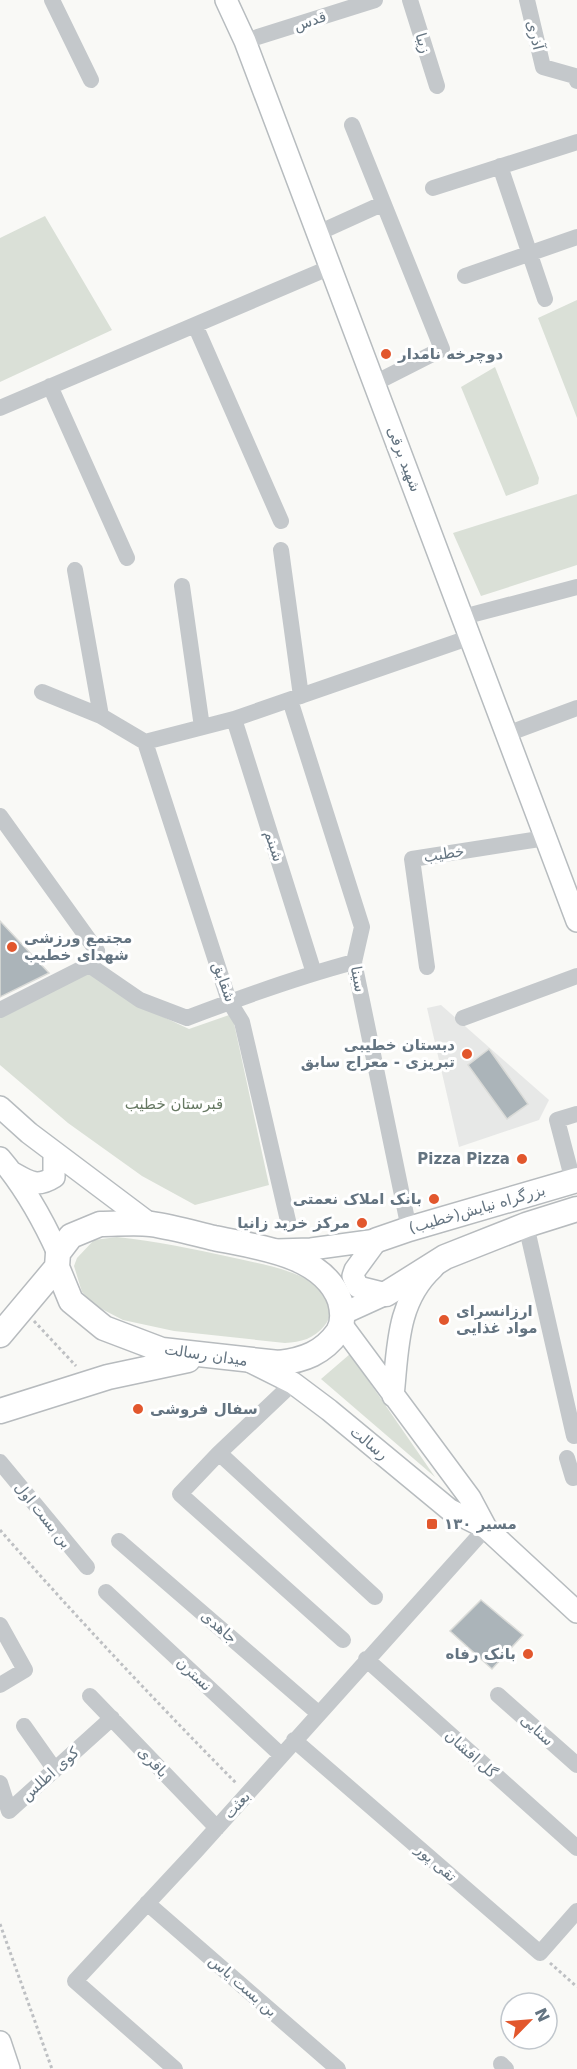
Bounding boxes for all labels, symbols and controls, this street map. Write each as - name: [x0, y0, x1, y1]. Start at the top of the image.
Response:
- street label: قدس: [291, 7, 329, 35]
- street label: آذری: [523, 18, 548, 52]
- street label: زیبا: [411, 31, 435, 55]
- place label: دوچرخه نامدار: [397, 345, 504, 364]
- marker: دوچرخه نامدار: [379, 347, 393, 361]
- street label: شهید برقی: [383, 424, 425, 494]
- street label: شبنم: [261, 828, 287, 864]
- street label: خطیب: [422, 842, 466, 866]
- place label: مجتمع ورزشی شهدای خطیب: [24, 929, 132, 964]
- marker: مجتمع ورزشی شهدای خطیب: [5, 940, 19, 954]
- street label: شقایق: [208, 959, 240, 1005]
- street label: سینا: [347, 965, 369, 993]
- place label: دبستان خطیبی تبریزی - معراج سابق: [301, 1036, 455, 1071]
- marker: دبستان خطیبی تبریزی - معراج سابق: [460, 1047, 474, 1061]
- park label: قبرستان خطیب: [125, 1095, 223, 1113]
- place label: Pizza Pizza: [417, 1150, 510, 1168]
- marker: Pizza Pizza: [515, 1152, 529, 1166]
- street label: بزرگراه نیایش(خطیب): [407, 1181, 547, 1237]
- place label: بانک املاک نعمتی: [293, 1190, 422, 1208]
- marker: بانک املاک نعمتی: [427, 1192, 441, 1206]
- place label: مرکز خرید زانیا: [237, 1214, 350, 1232]
- marker: مرکز خرید زانیا: [355, 1216, 369, 1230]
- place label: ارزانسرای مواد غذایی: [456, 1302, 538, 1337]
- marker: ارزانسرای مواد غذایی: [437, 1313, 451, 1327]
- street label: میدان رسالت: [163, 1340, 249, 1370]
- place label: سفال فروشی: [150, 1400, 258, 1418]
- marker: سفال فروشی: [131, 1402, 145, 1416]
- street label: رسالت: [346, 1422, 392, 1464]
- street label: بن بست اول: [11, 1478, 75, 1552]
- place label: مسیر ۱۳۰: [444, 1515, 517, 1533]
- marker: مسیر ۱۳۰: [425, 1517, 439, 1531]
- street label: جاهدی: [197, 1607, 241, 1647]
- place label: بانک رفاه: [446, 1645, 516, 1663]
- marker: بانک رفاه: [521, 1647, 535, 1661]
- street label: نسترن: [173, 1653, 215, 1695]
- street label: سنایی: [517, 1710, 557, 1750]
- street label: گل افشان: [441, 1726, 501, 1783]
- street label: کوی اطلس: [17, 1743, 83, 1805]
- street label: باقری: [134, 1743, 172, 1781]
- street label: بعثت: [220, 1788, 254, 1822]
- street label: تقی پور: [410, 1840, 460, 1886]
- street label: بن بست یاس: [205, 1951, 281, 2021]
- north arrow: [499, 1991, 559, 2051]
- text: N: [531, 2005, 554, 2025]

